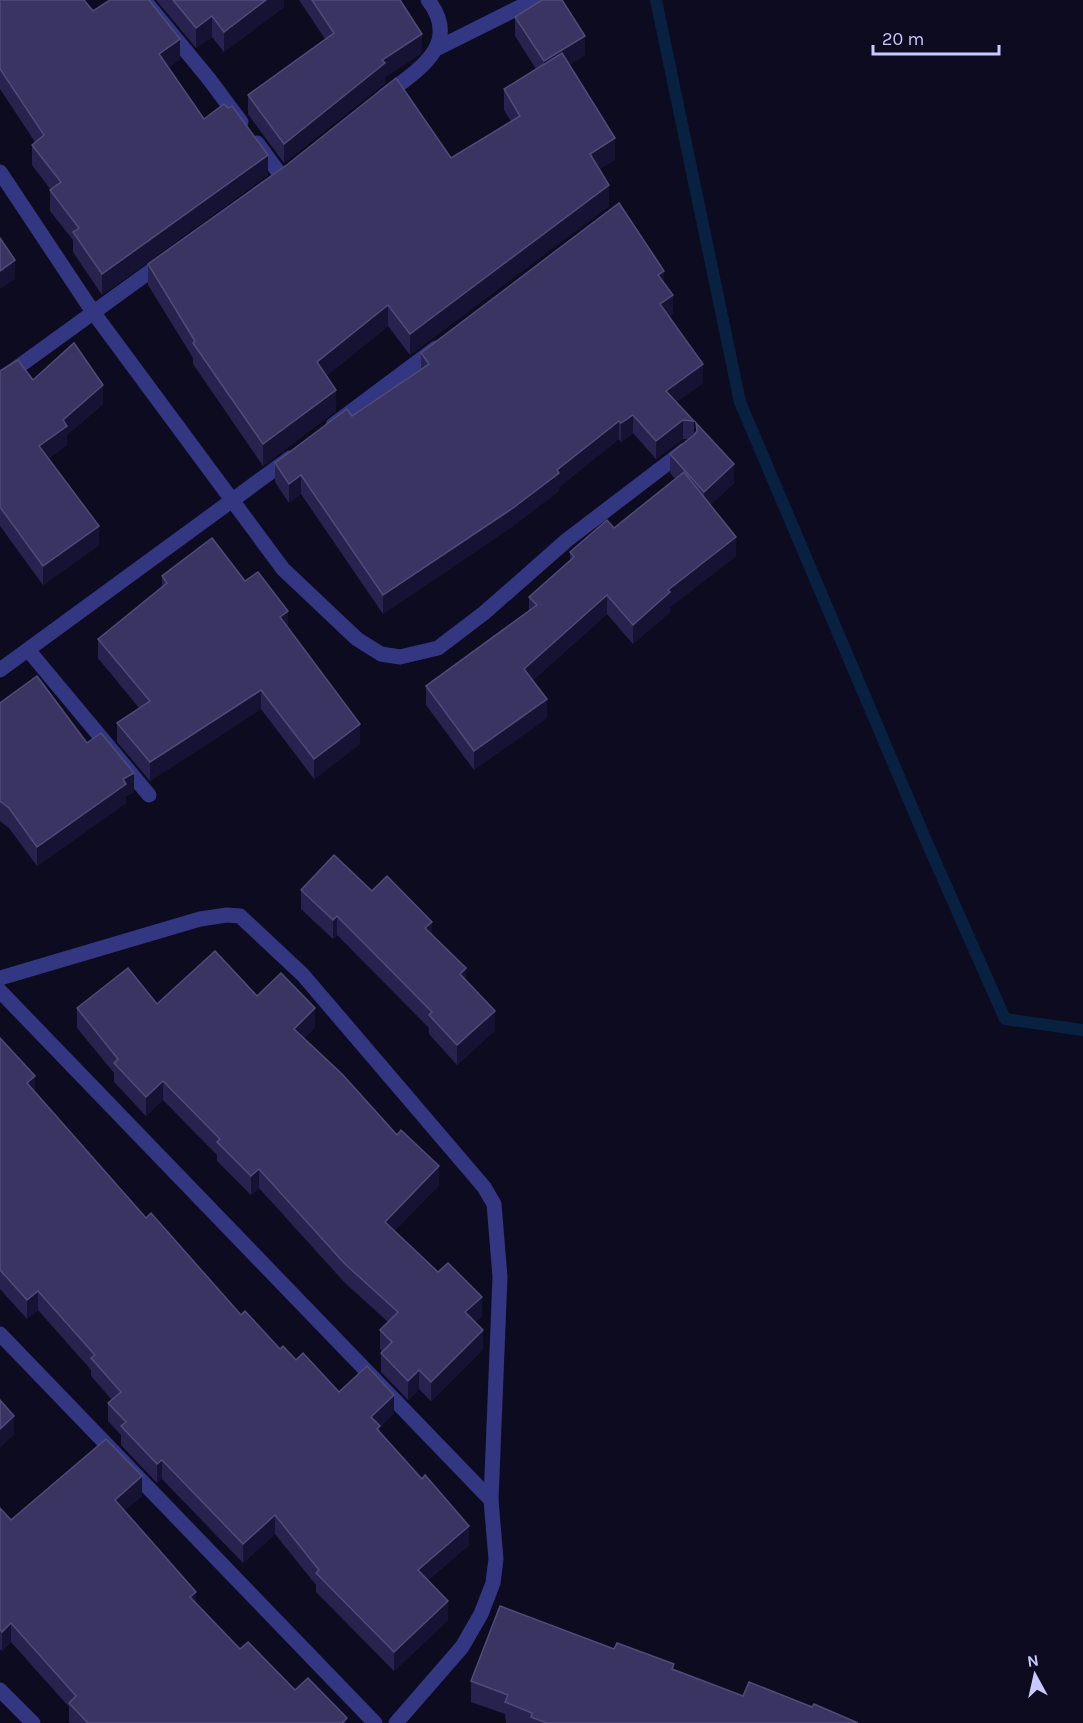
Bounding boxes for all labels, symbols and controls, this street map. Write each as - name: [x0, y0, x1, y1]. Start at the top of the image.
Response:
- scale bar: [873, 18, 999, 56]
- text: 20 m: [882, 28, 924, 50]
- north arrow: [1005, 1645, 1065, 1705]
- text: N: [1026, 1650, 1040, 1671]

